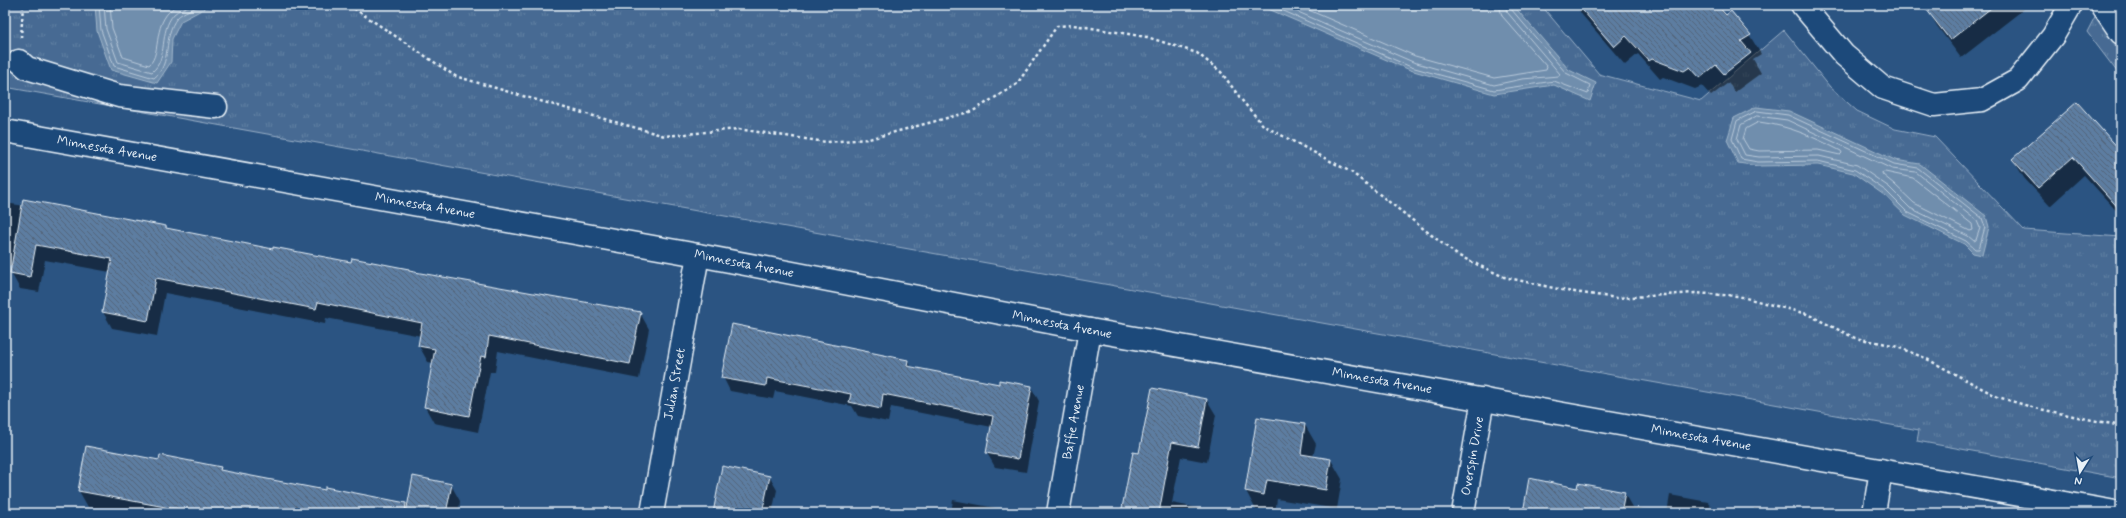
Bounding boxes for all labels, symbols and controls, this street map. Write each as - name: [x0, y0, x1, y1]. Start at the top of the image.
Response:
- street label: Minnesota Avenue: [56, 132, 158, 166]
- street label: Minnesota Avenue: [374, 189, 476, 223]
- street label: Minnesota Avenue: [693, 246, 795, 282]
- street label: Minnesota Avenue: [1011, 307, 1113, 343]
- street label: Julian Street: [660, 346, 690, 421]
- street label: Minnesota Avenue: [1331, 364, 1433, 398]
- street label: Baffie Avenue: [1059, 383, 1089, 461]
- street label: Overspin Drive: [1458, 415, 1488, 497]
- street label: Minnesota Avenue: [1650, 421, 1752, 455]
- north arrow: [2060, 452, 2100, 492]
- text: N: [2073, 473, 2083, 488]

